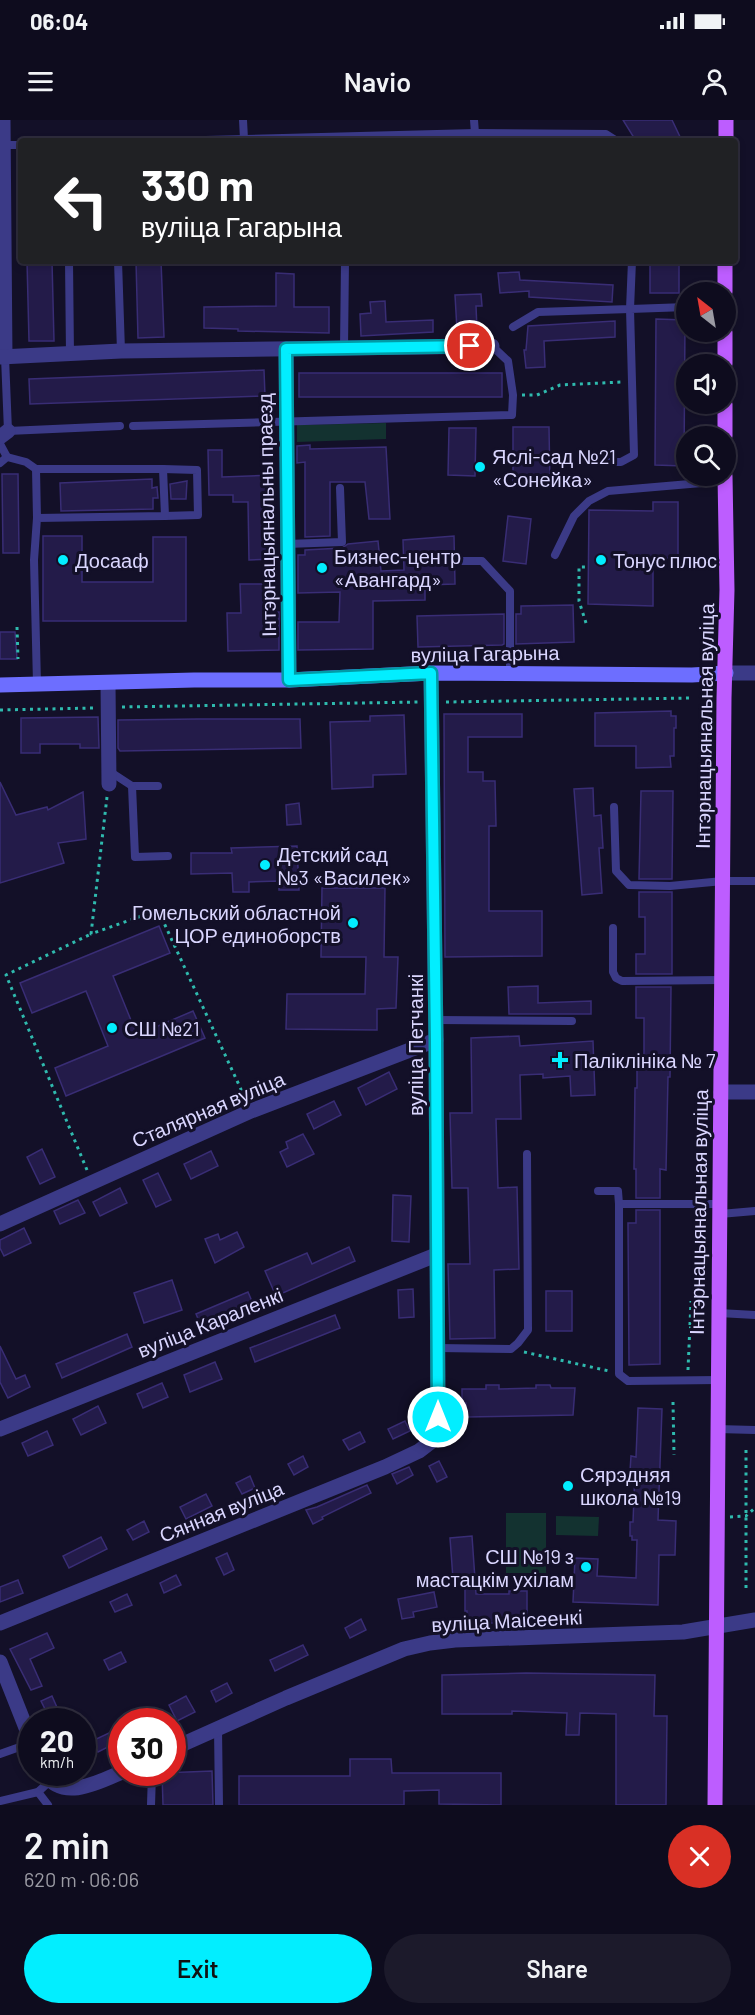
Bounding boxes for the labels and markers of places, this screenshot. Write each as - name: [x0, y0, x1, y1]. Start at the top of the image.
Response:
- pin: [444, 320, 495, 371]
- place label: Яслі-сад №21 «Сонейка»: [492, 444, 616, 491]
- marker: Яслі-сад №21 «Сонейка»: [473, 460, 487, 474]
- place label: Бизнес-центр «Авангард»: [334, 544, 461, 591]
- place label: Досааф: [75, 548, 149, 572]
- place label: Тонус плюс: [613, 548, 717, 572]
- marker: Досааф: [56, 553, 70, 567]
- marker: Тонус плюс: [594, 553, 608, 567]
- marker: Бизнес-центр «Авангард»: [315, 561, 329, 575]
- place label: Детский сад №3 «Василек»: [277, 842, 412, 889]
- marker: Детский сад №3 «Василек»: [258, 858, 272, 872]
- place label: Гомельский областной ЦОР единоборств: [132, 900, 341, 947]
- marker: Гомельский областной ЦОР единоборств: [346, 916, 360, 930]
- place label: СШ №21: [124, 1016, 200, 1040]
- marker: СШ №21: [105, 1021, 119, 1035]
- place label: Паліклініка № 7: [574, 1048, 716, 1072]
- marker: Паліклініка № 7: [551, 1051, 569, 1069]
- place label: Сярэдняя школа №19: [580, 1462, 681, 1509]
- marker: Сярэдняя школа №19: [561, 1479, 575, 1493]
- place label: СШ №19 з мастацкім ухілам: [416, 1544, 574, 1591]
- marker: СШ №19 з мастацкім ухілам: [579, 1560, 593, 1574]

